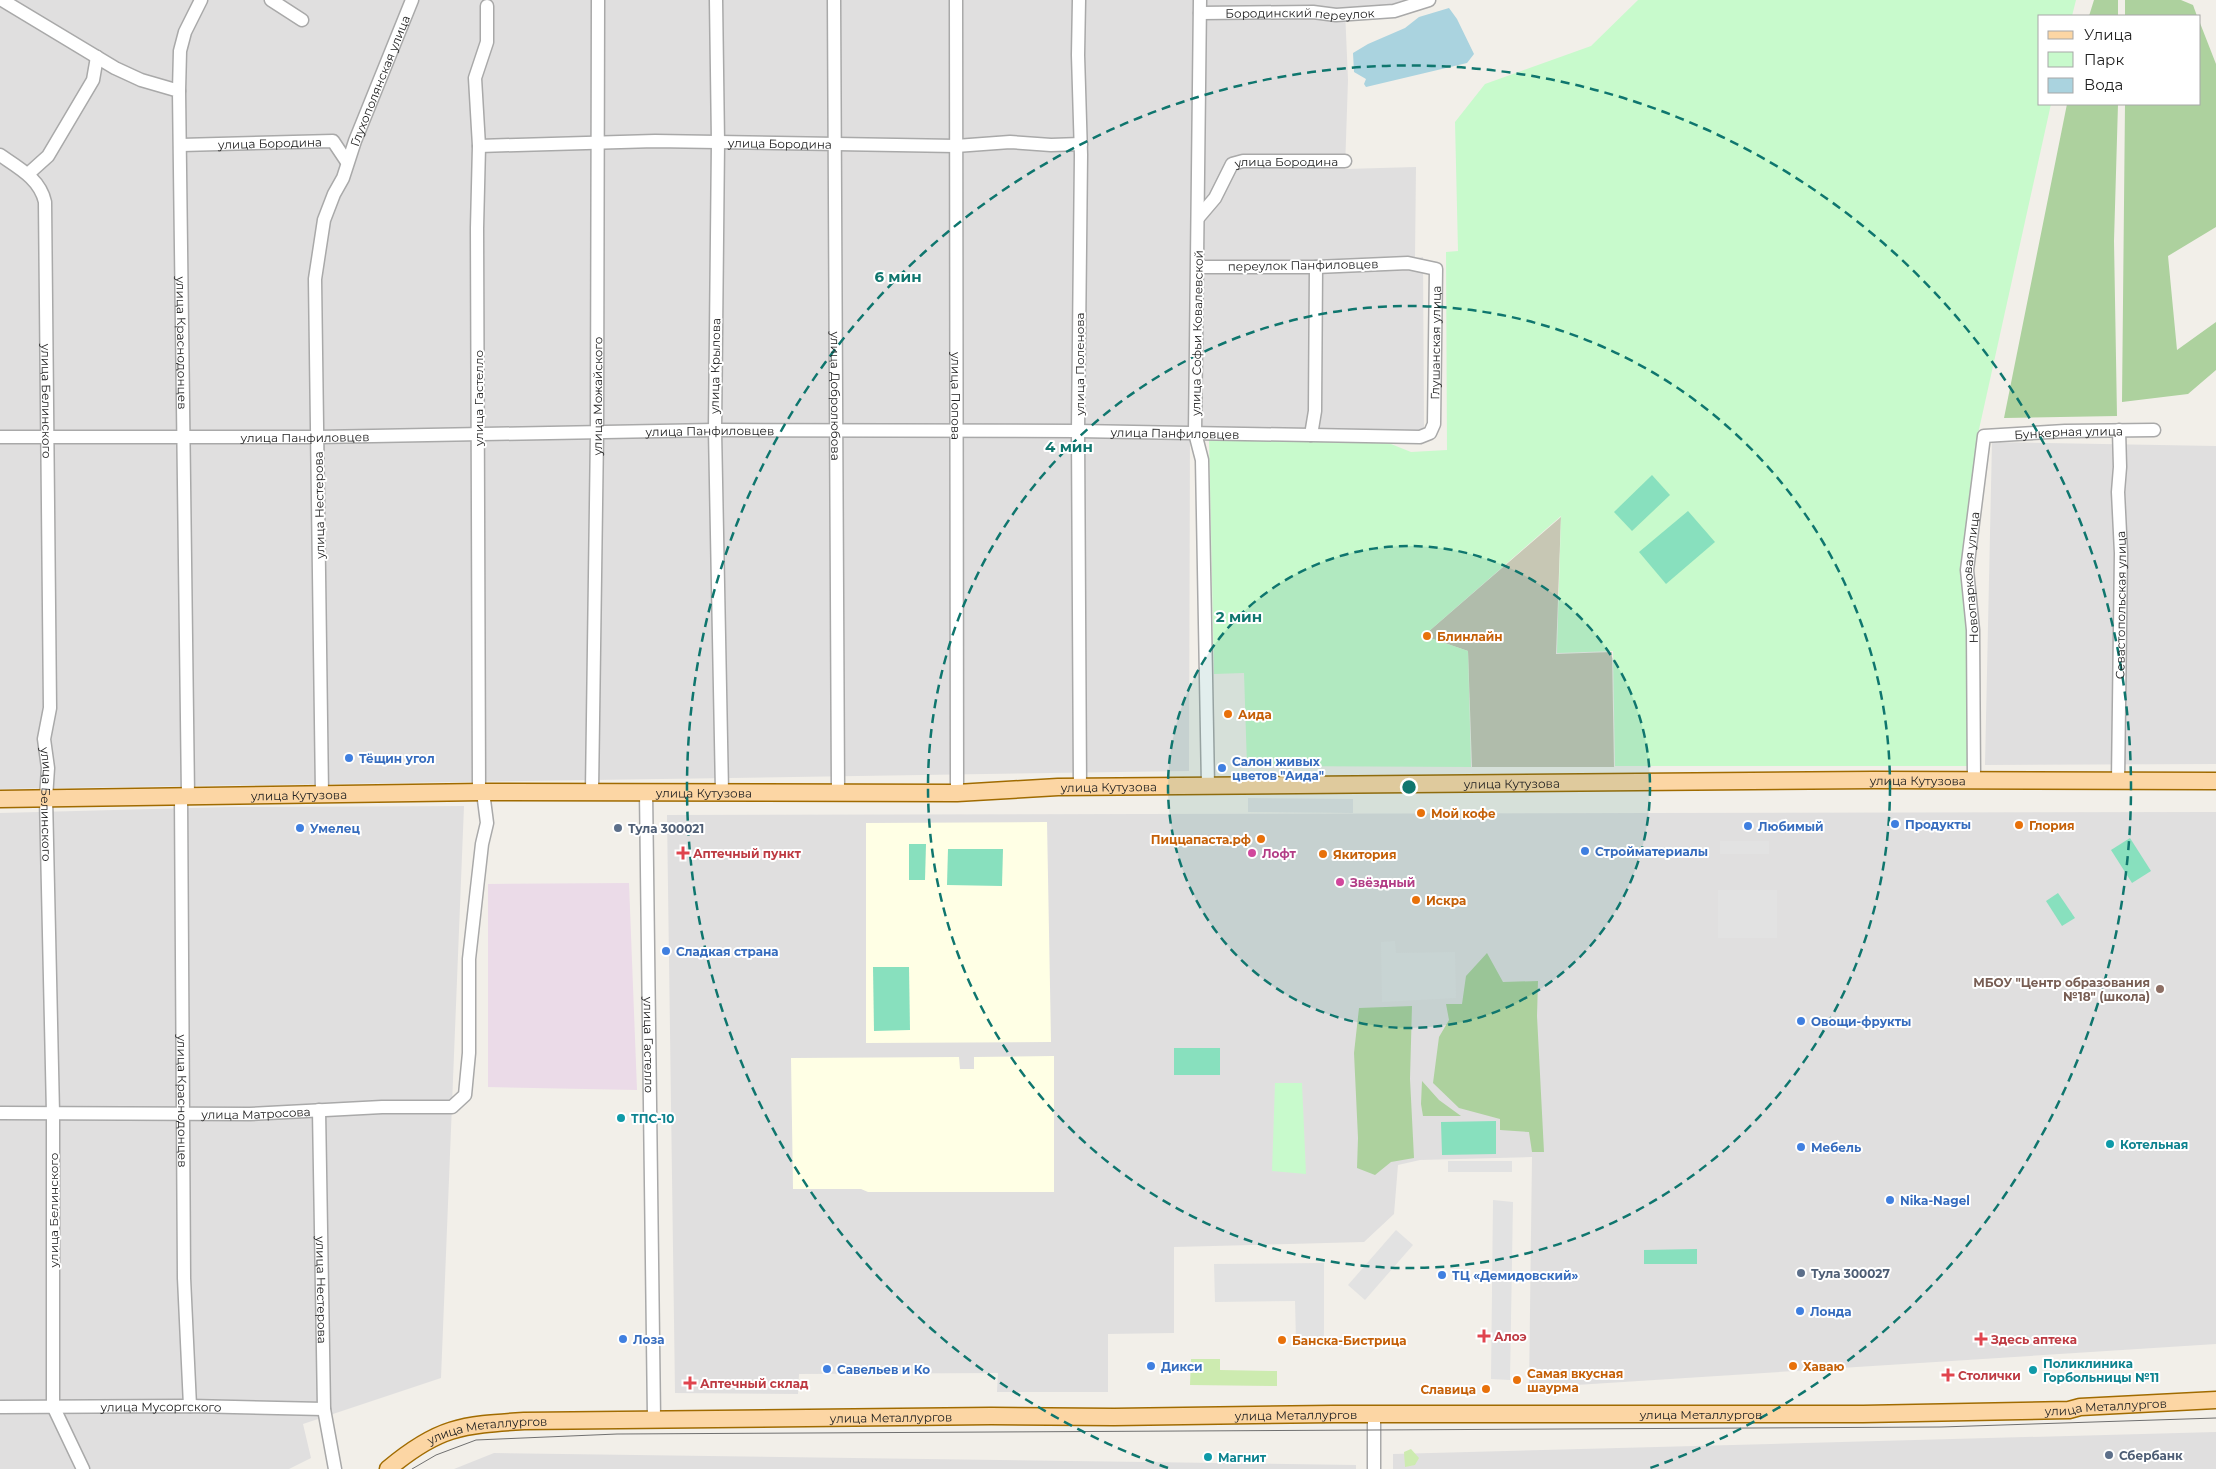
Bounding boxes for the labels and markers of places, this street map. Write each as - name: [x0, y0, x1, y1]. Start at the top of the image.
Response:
- place label: Блинлайн: [1437, 629, 1503, 644]
- marker: Блинлайн: [1421, 630, 1433, 642]
- place label: Аида: [1238, 707, 1272, 722]
- marker: Аида: [1222, 708, 1234, 720]
- place label: Тёщин угол: [359, 751, 435, 766]
- marker: Тёщин угол: [343, 752, 355, 764]
- place label: Салон живых цветов "Аида": [1232, 754, 1324, 783]
- marker: Салон живых цветов "Аида": [1216, 762, 1228, 774]
- centre of rings: [1400, 778, 1418, 796]
- place label: Мой кофе: [1431, 806, 1496, 821]
- marker: Мой кофе: [1415, 807, 1427, 819]
- place label: Продукты: [1905, 817, 1971, 832]
- marker: Продукты: [1889, 818, 1901, 830]
- place label: Глория: [2029, 818, 2075, 833]
- place label: Любимый: [1758, 819, 1824, 834]
- marker: Глория: [2013, 819, 2025, 831]
- marker: Любимый: [1742, 820, 1754, 832]
- place label: Умелец: [310, 821, 360, 836]
- place label: Тула 300021: [628, 821, 704, 836]
- marker: Умелец: [294, 822, 306, 834]
- marker: Тула 300021: [612, 822, 624, 834]
- place label: Пиццапаста.рф: [1151, 832, 1251, 847]
- marker: Пиццапаста.рф: [1255, 833, 1267, 845]
- place label: Стройматериалы: [1595, 844, 1708, 859]
- marker: Стройматериалы: [1579, 845, 1591, 857]
- place label: Аптечный пункт: [693, 846, 801, 861]
- place label: Лофт: [1262, 846, 1296, 861]
- marker: Аптечный пункт: [677, 847, 689, 859]
- marker: Лофт: [1246, 847, 1258, 859]
- place label: Якитория: [1333, 847, 1396, 862]
- marker: Якитория: [1317, 848, 1329, 860]
- place label: Звёздный: [1349, 875, 1415, 890]
- marker: Звёздный: [1334, 876, 1346, 888]
- place label: Искра: [1426, 893, 1466, 908]
- marker: Искра: [1410, 894, 1422, 906]
- place label: Сладкая страна: [676, 944, 778, 959]
- marker: Сладкая страна: [660, 945, 672, 957]
- place label: МБОУ "Центр образования №18" (школа): [1973, 975, 2150, 1004]
- marker: МБОУ "Центр образования №18" (школа): [2154, 983, 2166, 995]
- place label: Овощи-фрукты: [1811, 1014, 1911, 1029]
- marker: Овощи-фрукты: [1795, 1015, 1807, 1027]
- place label: ТПС-10: [631, 1111, 674, 1126]
- marker: ТПС-10: [615, 1112, 627, 1124]
- place label: Котельная: [2120, 1137, 2188, 1152]
- marker: Котельная: [2104, 1138, 2116, 1150]
- place label: Мебель: [1811, 1140, 1861, 1155]
- marker: Мебель: [1795, 1141, 1807, 1153]
- place label: Nika-Nagel: [1900, 1193, 1970, 1208]
- marker: Nika-Nagel: [1884, 1194, 1896, 1206]
- place label: Тула 300027: [1811, 1266, 1890, 1281]
- marker: Тула 300027: [1795, 1267, 1807, 1279]
- place label: ТЦ «Демидовский»: [1452, 1268, 1578, 1283]
- marker: ТЦ «Демидовский»: [1436, 1269, 1448, 1281]
- place label: Лонда: [1810, 1304, 1851, 1319]
- marker: Лонда: [1794, 1305, 1806, 1317]
- place label: Алоэ: [1494, 1329, 1527, 1344]
- marker: Алоэ: [1478, 1330, 1490, 1342]
- place label: Лоза: [633, 1332, 664, 1347]
- place label: Здесь аптека: [1990, 1332, 2077, 1347]
- marker: Лоза: [617, 1333, 629, 1345]
- place label: Банска-Бистрица: [1292, 1333, 1406, 1348]
- marker: Здесь аптека: [1975, 1333, 1987, 1345]
- marker: Банска-Бистрица: [1276, 1334, 1288, 1346]
- place label: Поликлиника Горбольницы №11: [2043, 1356, 2159, 1385]
- place label: Дикси: [1161, 1359, 1203, 1374]
- place label: Хаваю: [1803, 1359, 1844, 1374]
- marker: Дикси: [1145, 1360, 1157, 1372]
- marker: Хаваю: [1787, 1360, 1799, 1372]
- place label: Савельев и Ко: [837, 1362, 930, 1377]
- marker: Савельев и Ко: [821, 1363, 833, 1375]
- marker: Поликлиника Горбольницы №11: [2027, 1364, 2039, 1376]
- place label: Самая вкусная шаурма: [1527, 1366, 1623, 1395]
- place label: Столички: [1958, 1368, 2021, 1383]
- marker: Столички: [1942, 1369, 1954, 1381]
- marker: Самая вкусная шаурма: [1511, 1374, 1523, 1386]
- place label: Аптечный склад: [700, 1376, 809, 1391]
- marker: Аптечный склад: [684, 1377, 696, 1389]
- place label: Славица: [1421, 1382, 1476, 1397]
- marker: Славица: [1480, 1383, 1492, 1395]
- place label: Сбербанк: [2119, 1448, 2183, 1463]
- marker: Сбербанк: [2103, 1449, 2115, 1461]
- place label: Магнит: [1218, 1450, 1267, 1465]
- marker: Магнит: [1202, 1451, 1214, 1463]

